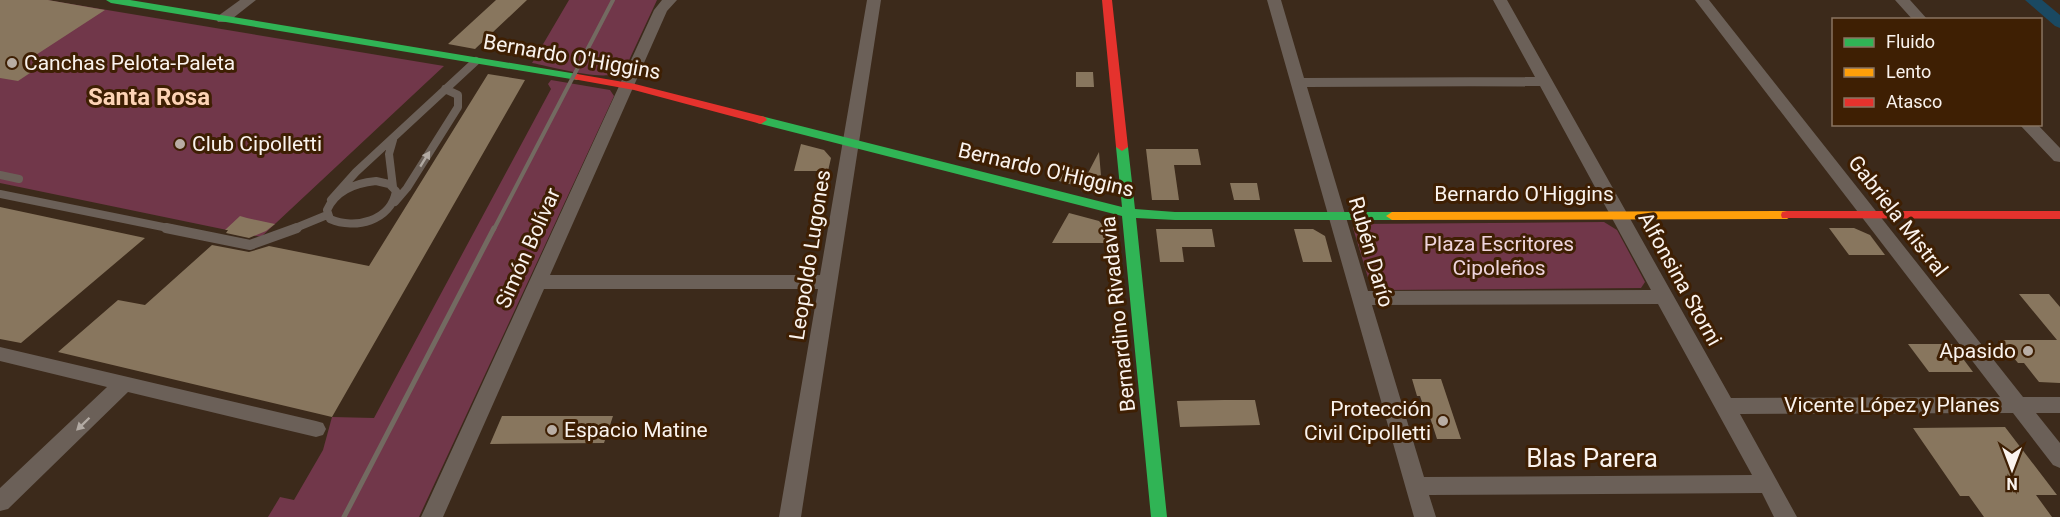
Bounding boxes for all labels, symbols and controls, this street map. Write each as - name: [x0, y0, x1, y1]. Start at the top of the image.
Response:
- legend: [1832, 18, 2042, 126]
- street label: Bernardo O'Higgins: [481, 30, 663, 84]
- text: Fluido: [1886, 31, 1935, 52]
- place label: Canchas Pelota-Paleta: [24, 51, 235, 75]
- marker: Canchas Pelota-Paleta: [5, 56, 19, 70]
- text: Lento: [1886, 61, 1931, 82]
- district label: Santa Rosa: [88, 83, 210, 111]
- text: Atasco: [1886, 91, 1942, 112]
- place label: Club Cipolletti: [192, 132, 322, 156]
- marker: Club Cipolletti: [173, 137, 187, 151]
- street label: Bernardo O'Higgins: [956, 138, 1136, 202]
- one-way arrow: [420, 151, 431, 167]
- street label: Gabriela Mistral: [1843, 151, 1953, 281]
- street label: Leopoldo Lugones: [785, 168, 835, 342]
- street label: Bernardo O'Higgins: [1434, 182, 1614, 206]
- street label: Simón Bolívar: [491, 184, 565, 312]
- street label: Rubén Darío: [1344, 194, 1398, 310]
- street label: Alfonsina Storni: [1633, 208, 1727, 350]
- street label: Bernardino Rivadavia: [1096, 215, 1140, 413]
- park label: Plaza Escritores Cipoleños: [1424, 232, 1574, 280]
- place label: Apasido: [1939, 339, 2016, 363]
- marker: Apasido: [2021, 344, 2035, 358]
- street label: Vicente López y Planes: [1784, 393, 2000, 417]
- place label: Protección Civil Cipolletti: [1304, 397, 1431, 445]
- marker: Protección Civil Cipolletti: [1436, 414, 1450, 428]
- one-way arrow: [76, 416, 90, 430]
- place label: Espacio Matine: [564, 418, 708, 442]
- marker: Espacio Matine: [545, 423, 559, 437]
- north arrow: [1982, 439, 2042, 499]
- street label: Blas Parera: [1526, 443, 1658, 473]
- text: N: [2006, 474, 2018, 493]

